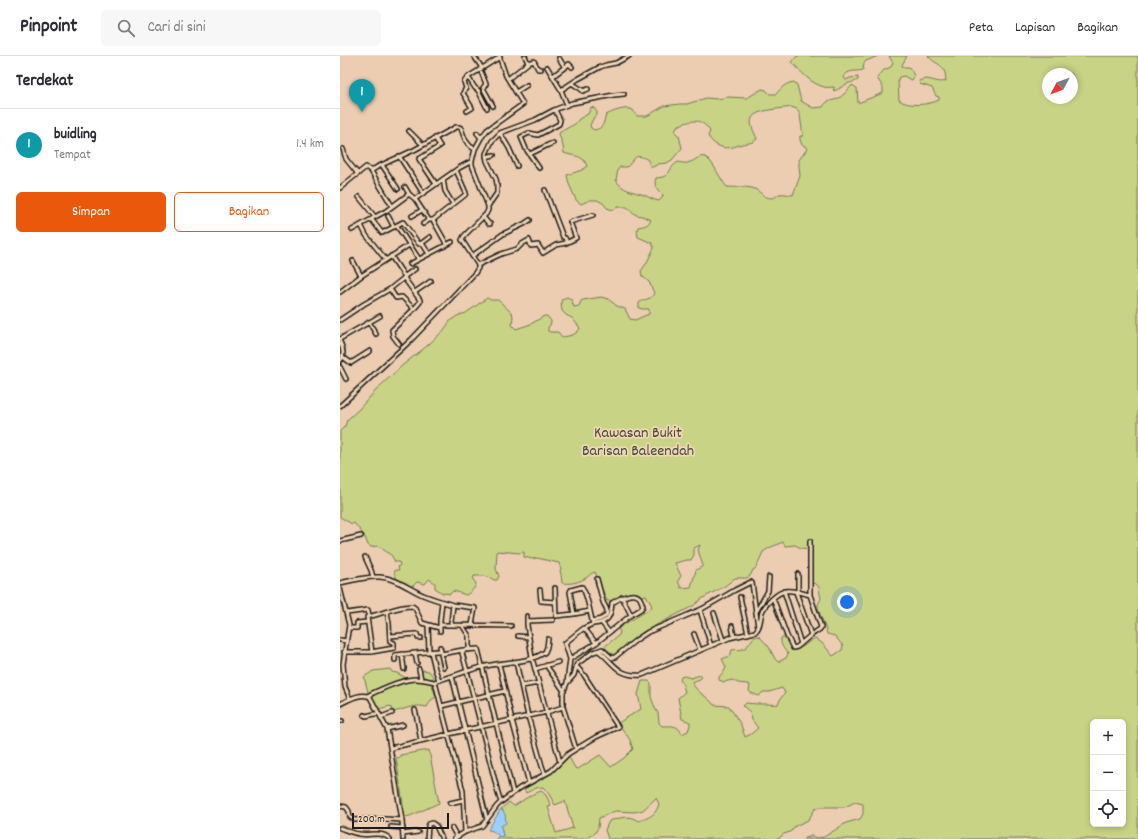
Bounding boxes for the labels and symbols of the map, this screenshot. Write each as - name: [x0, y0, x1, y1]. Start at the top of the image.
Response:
- north arrow: [1042, 68, 1078, 104]
- pin: 1: [349, 79, 375, 112]
- park label: Kawasan Bukit Barisan Baleendah: [582, 422, 694, 463]
- your location: [837, 592, 857, 612]
- scale bar: [352, 811, 449, 830]

